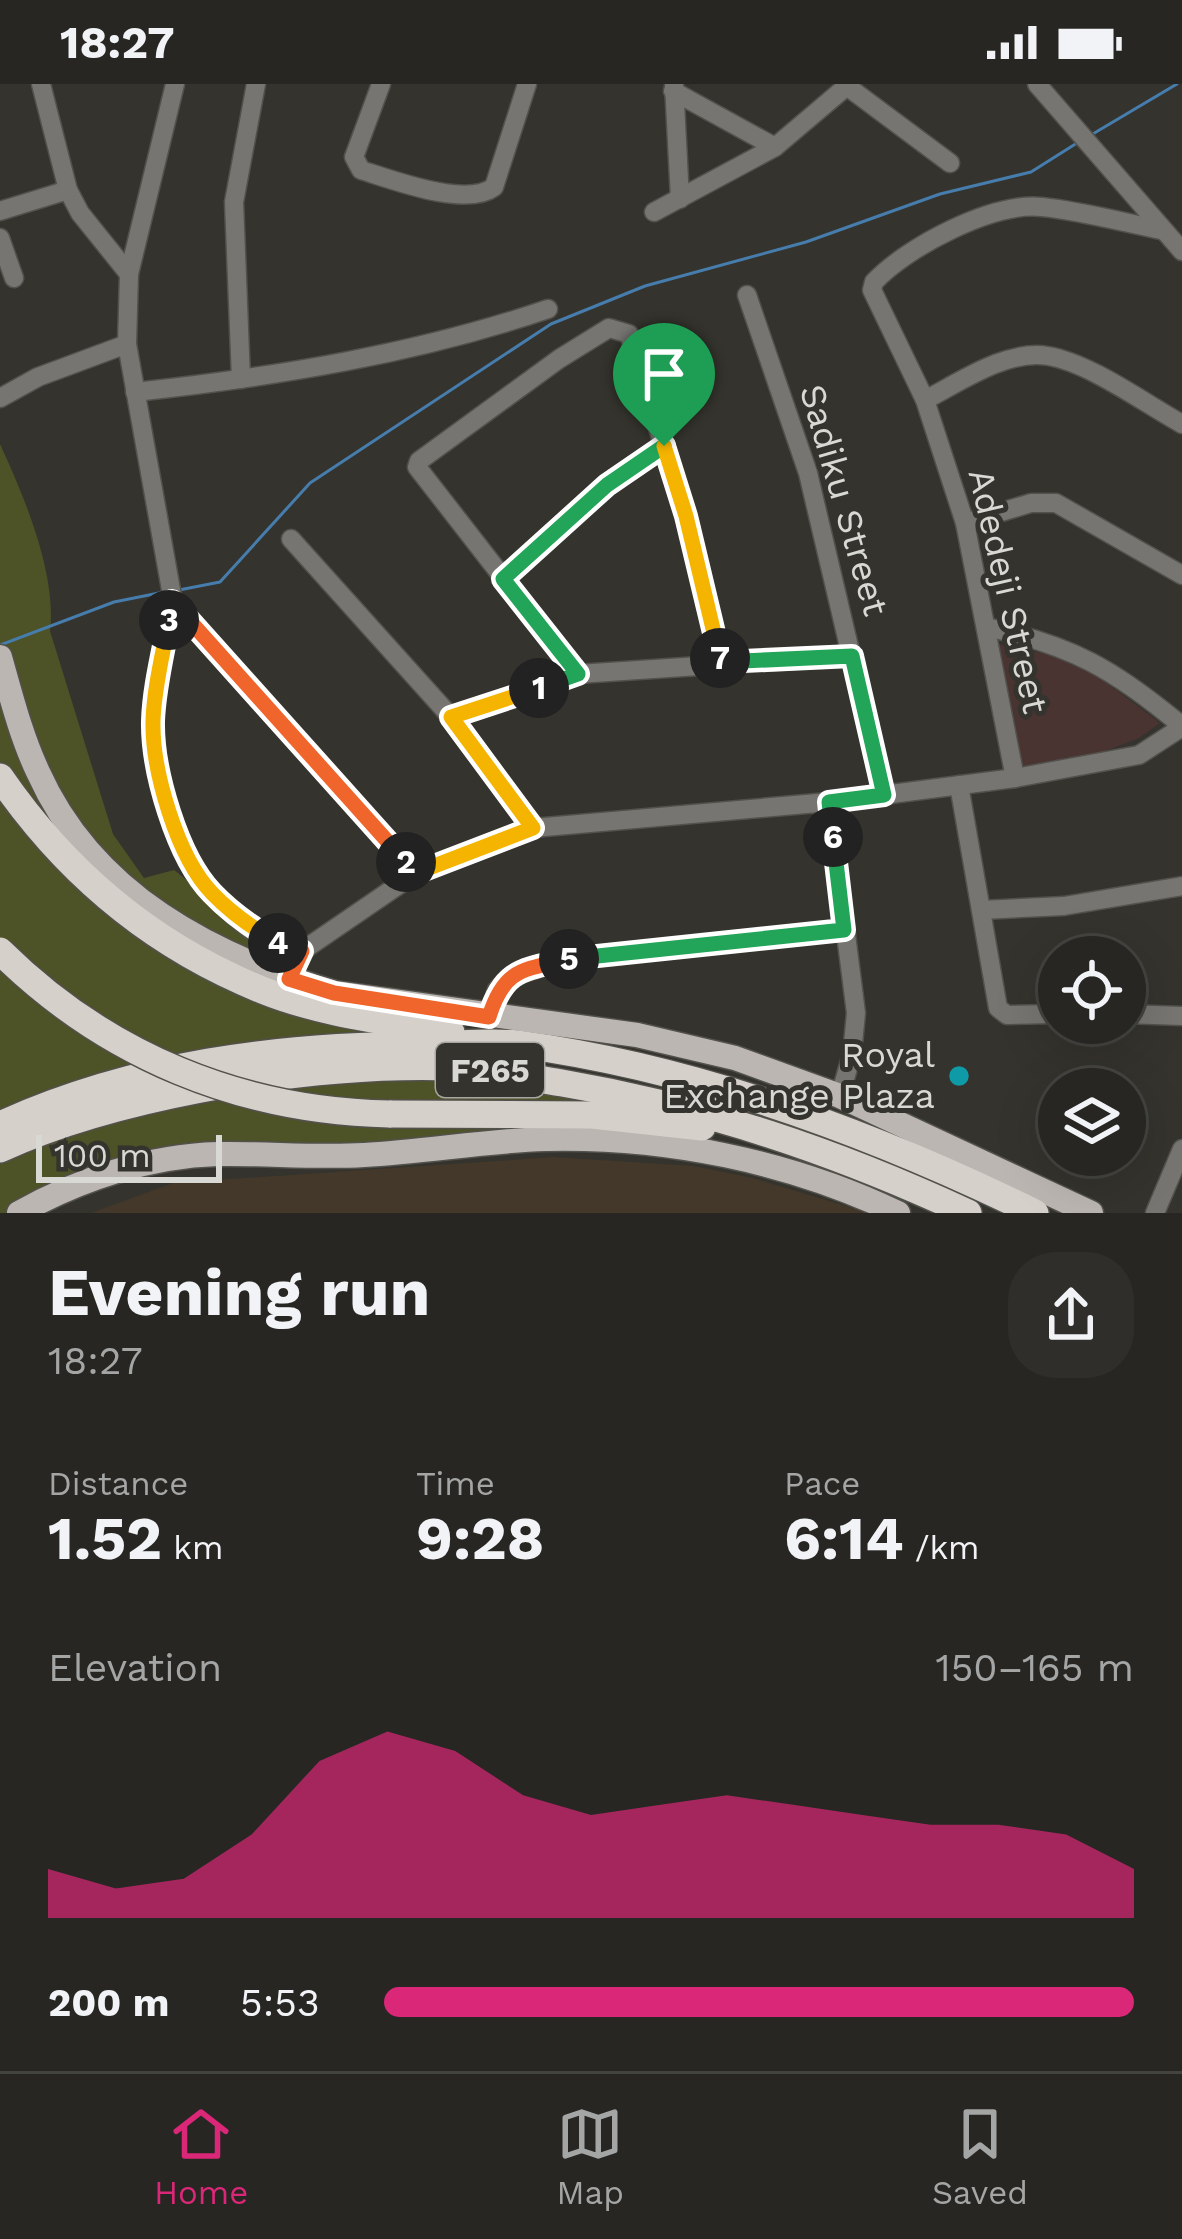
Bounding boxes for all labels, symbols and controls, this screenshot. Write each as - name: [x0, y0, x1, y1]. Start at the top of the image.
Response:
- text: 18:27: [60, 16, 175, 69]
- pin: [613, 323, 715, 446]
- icon: arrive: [631, 341, 697, 407]
- street label: Sadiku Street: [791, 380, 897, 620]
- street label: Adedeji Street: [959, 465, 1057, 717]
- pin: 3: [139, 590, 199, 650]
- text: 3: [159, 600, 179, 639]
- pin: 7: [690, 628, 750, 688]
- text: 7: [710, 638, 730, 677]
- pin: 1: [509, 658, 569, 718]
- text: 1: [532, 668, 546, 707]
- pin: 6: [803, 807, 863, 867]
- text: 6: [823, 817, 843, 856]
- pin: 2: [376, 832, 436, 892]
- text: 2: [396, 842, 416, 881]
- pin: 4: [248, 913, 308, 973]
- text: 4: [267, 923, 289, 962]
- pin: 5: [539, 929, 599, 989]
- map controls: [1038, 936, 1146, 1176]
- button: locate: [1038, 936, 1146, 1044]
- text: 5: [559, 939, 579, 978]
- place label: Royal Exchange Plaza: [663, 1034, 935, 1117]
- road number: F265: [436, 1043, 544, 1097]
- marker: Royal Exchange Plaza: [946, 1063, 972, 1089]
- button: layers: [1038, 1068, 1146, 1176]
- scale bar: [36, 1129, 222, 1182]
- text: 100 m: [54, 1136, 151, 1175]
- button: share: [1008, 1252, 1134, 1378]
- text: Evening run: [48, 1254, 430, 1331]
- text: 18:27: [48, 1338, 143, 1383]
- text: Distance: [48, 1464, 188, 1503]
- text: Time: [416, 1464, 495, 1503]
- text: Pace: [784, 1464, 860, 1503]
- text: 1.52: [48, 1503, 162, 1574]
- text: 9:28: [416, 1503, 544, 1574]
- text: 6:14: [784, 1503, 904, 1574]
- text: km: [162, 1528, 223, 1567]
- text: /km: [904, 1528, 980, 1567]
- text: Elevation: [48, 1645, 222, 1690]
- text: 150–165 m: [935, 1645, 1134, 1690]
- text: 200 m: [48, 1980, 169, 2025]
- text: 5:53: [240, 1980, 320, 2025]
- tab: Home: [154, 2101, 248, 2212]
- tab: Map: [557, 2101, 624, 2212]
- tab: Saved: [932, 2101, 1028, 2212]

